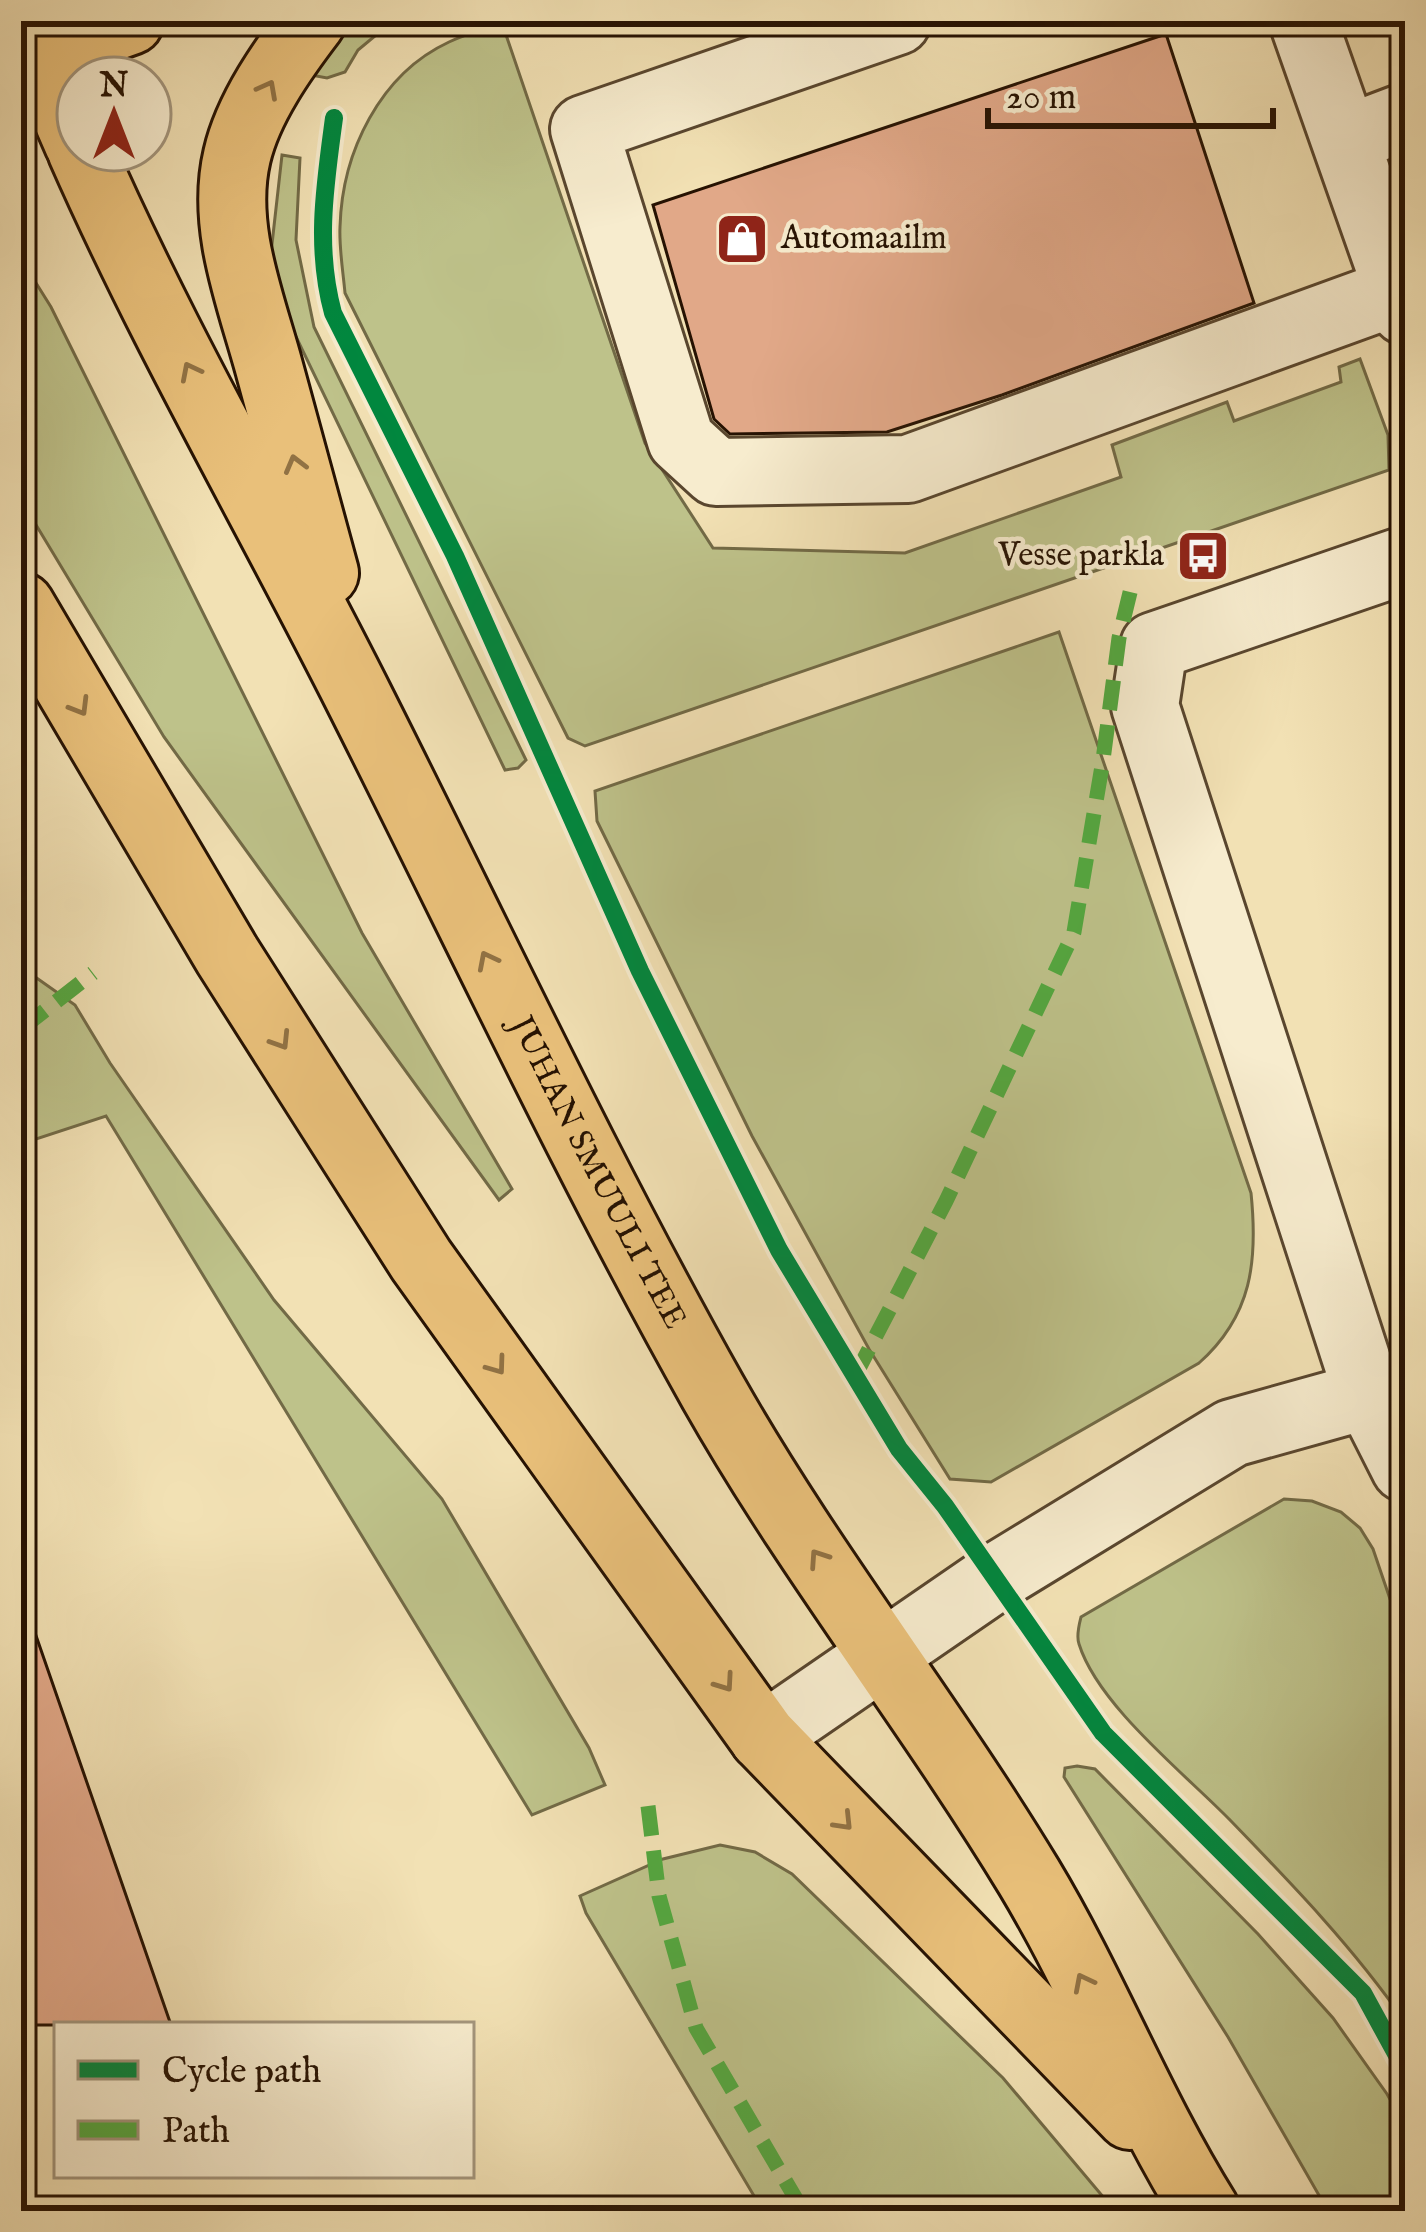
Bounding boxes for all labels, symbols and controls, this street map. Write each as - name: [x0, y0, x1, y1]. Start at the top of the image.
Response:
- north arrow: [54, 54, 174, 174]
- scale bar: [988, 54, 1273, 128]
- text: N: [99, 66, 129, 108]
- text: 20 m: [1006, 75, 1076, 121]
- one-way arrow: [254, 81, 277, 102]
- shop icon: Automaailm: [714, 211, 770, 267]
- place label: Automaailm: [780, 218, 947, 260]
- one-way arrow: [181, 361, 204, 383]
- one-way arrow: [285, 454, 310, 475]
- bus stop icon: Vesse parkla: [1175, 528, 1231, 584]
- place label: Vesse parkla: [997, 535, 1165, 577]
- one-way arrow: [66, 694, 88, 716]
- one-way arrow: [478, 951, 502, 972]
- street label: JUHAN SMUULI TEE: [498, 1006, 695, 1337]
- one-way arrow: [267, 1028, 289, 1050]
- one-way arrow: [483, 1353, 505, 1374]
- one-way arrow: [811, 1549, 833, 1571]
- one-way arrow: [711, 1670, 733, 1692]
- one-way arrow: [829, 1808, 851, 1830]
- one-way arrow: [1073, 1973, 1097, 1994]
- legend: [54, 2022, 474, 2178]
- text: Cycle path: [162, 2049, 321, 2095]
- text: Path: [162, 2109, 230, 2155]

